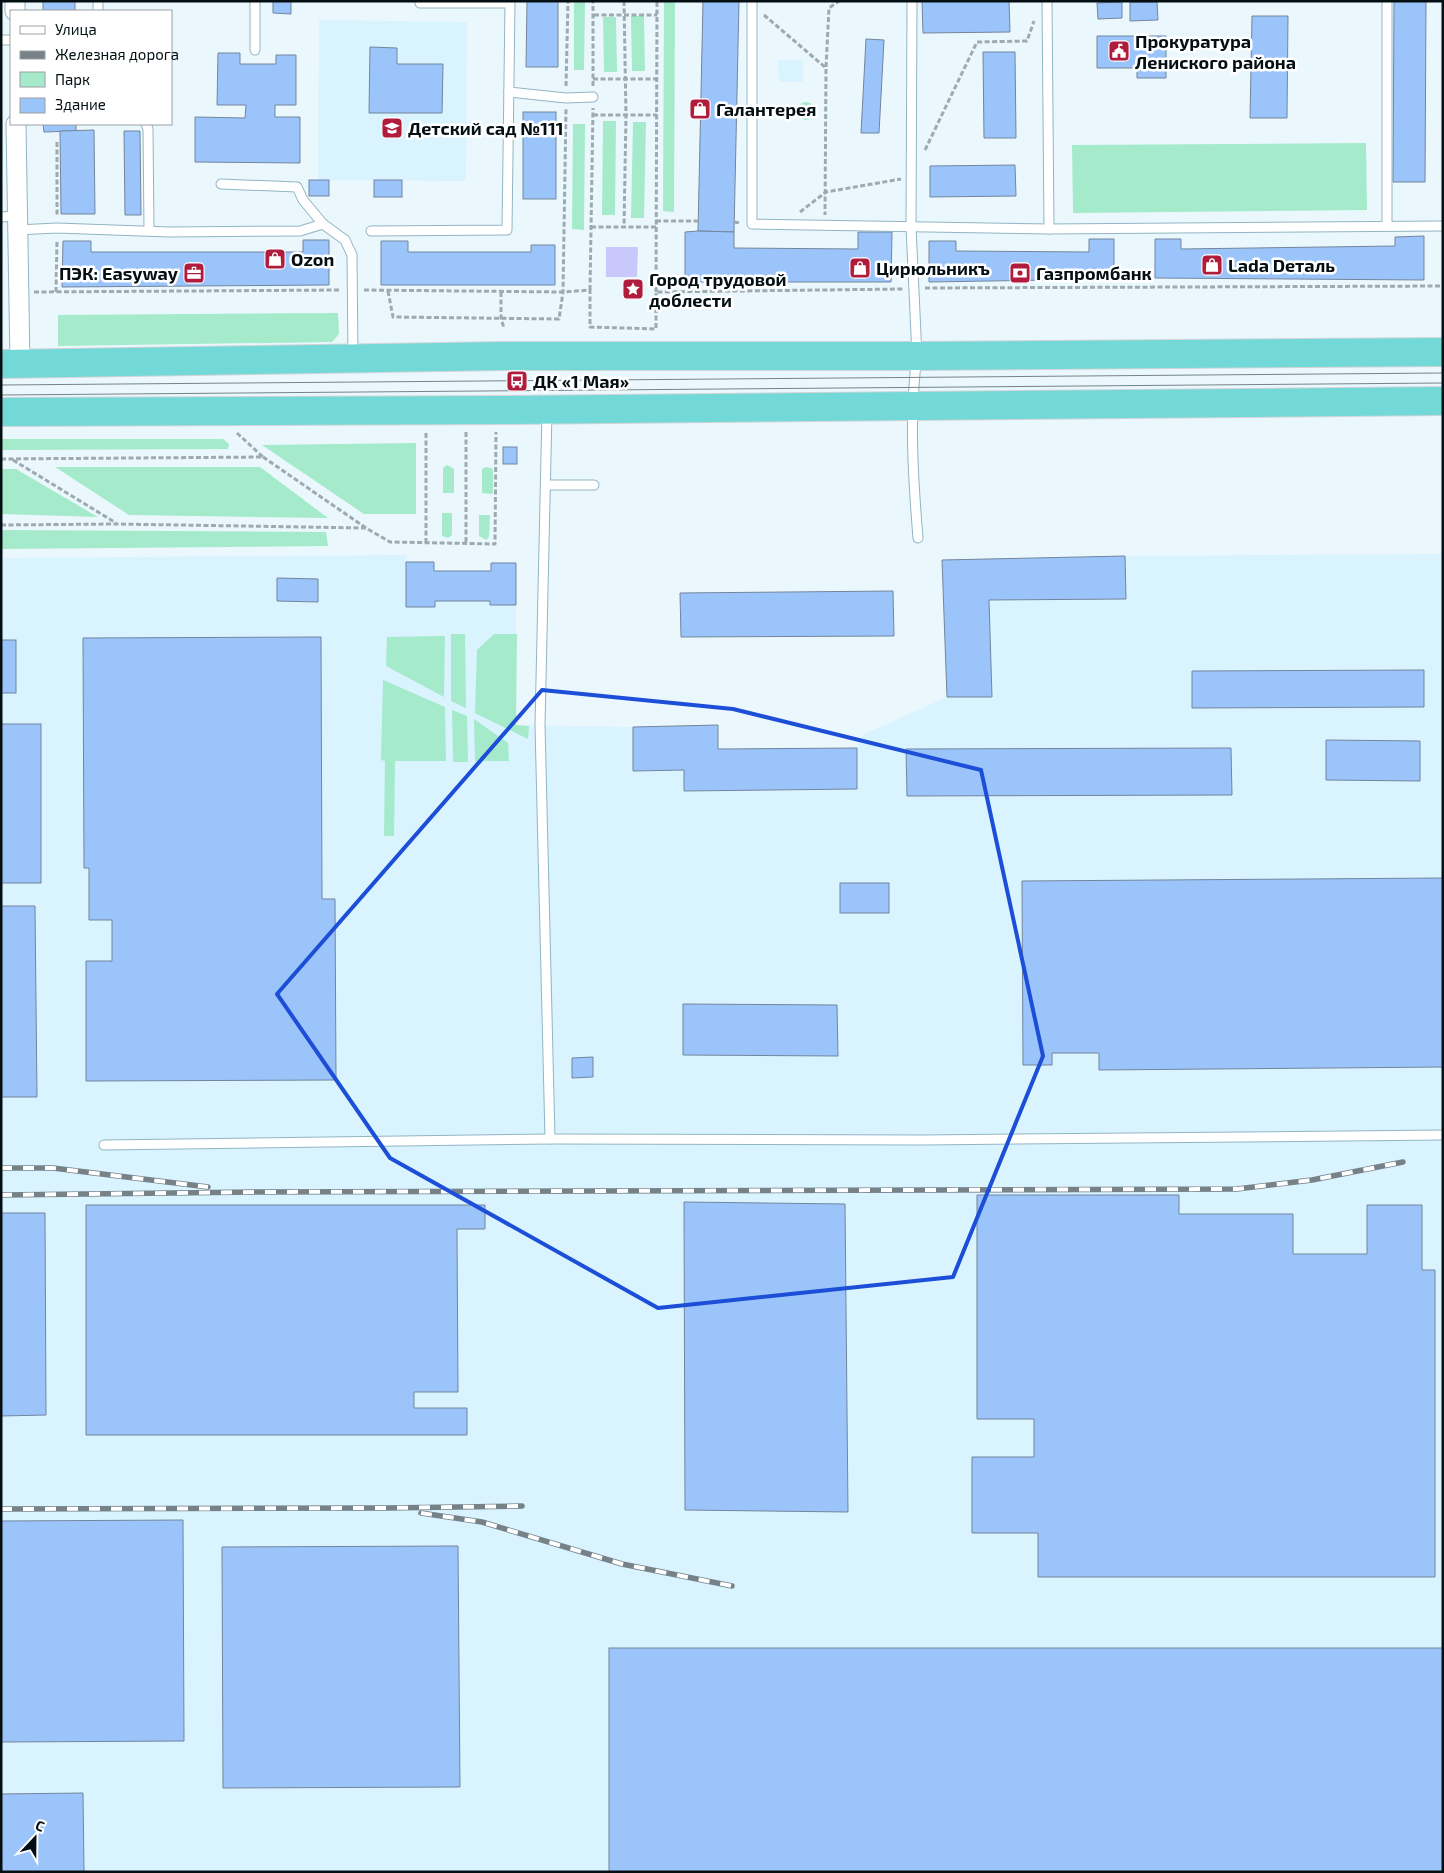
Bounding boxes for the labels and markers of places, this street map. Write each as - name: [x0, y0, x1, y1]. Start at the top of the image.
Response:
- place label: Прокуратура Лениского района: [1135, 30, 1296, 73]
- public building icon: Прокуратура Лениского района: [1107, 39, 1131, 63]
- shop icon: Галантерея: [688, 97, 712, 121]
- place label: Галантерея: [716, 98, 816, 120]
- school or university icon: Детский сад №111: [380, 116, 404, 140]
- place label: Детский сад №111: [408, 117, 564, 139]
- shop icon: Ozon: [263, 247, 287, 271]
- place label: Ozon: [291, 248, 334, 270]
- shop icon: Lada Dеталь: [1200, 253, 1224, 277]
- place label: Lada Dеталь: [1228, 254, 1335, 276]
- shop icon: Цирюльникъ: [848, 256, 872, 280]
- place label: Цирюльникъ: [876, 257, 990, 279]
- office icon: ПЭК: Easyway: [182, 261, 206, 285]
- bank icon: Газпромбанк: [1008, 261, 1032, 285]
- place label: ПЭК: Easyway: [59, 262, 179, 284]
- place label: Газпромбанк: [1036, 262, 1152, 284]
- place label: Город трудовой доблести: [649, 268, 787, 311]
- place icon: Город трудовой доблести: [621, 277, 645, 301]
- bus stop icon: ДК «1 Мая»: [505, 369, 529, 393]
- place label: ДК «1 Мая»: [533, 370, 629, 392]

